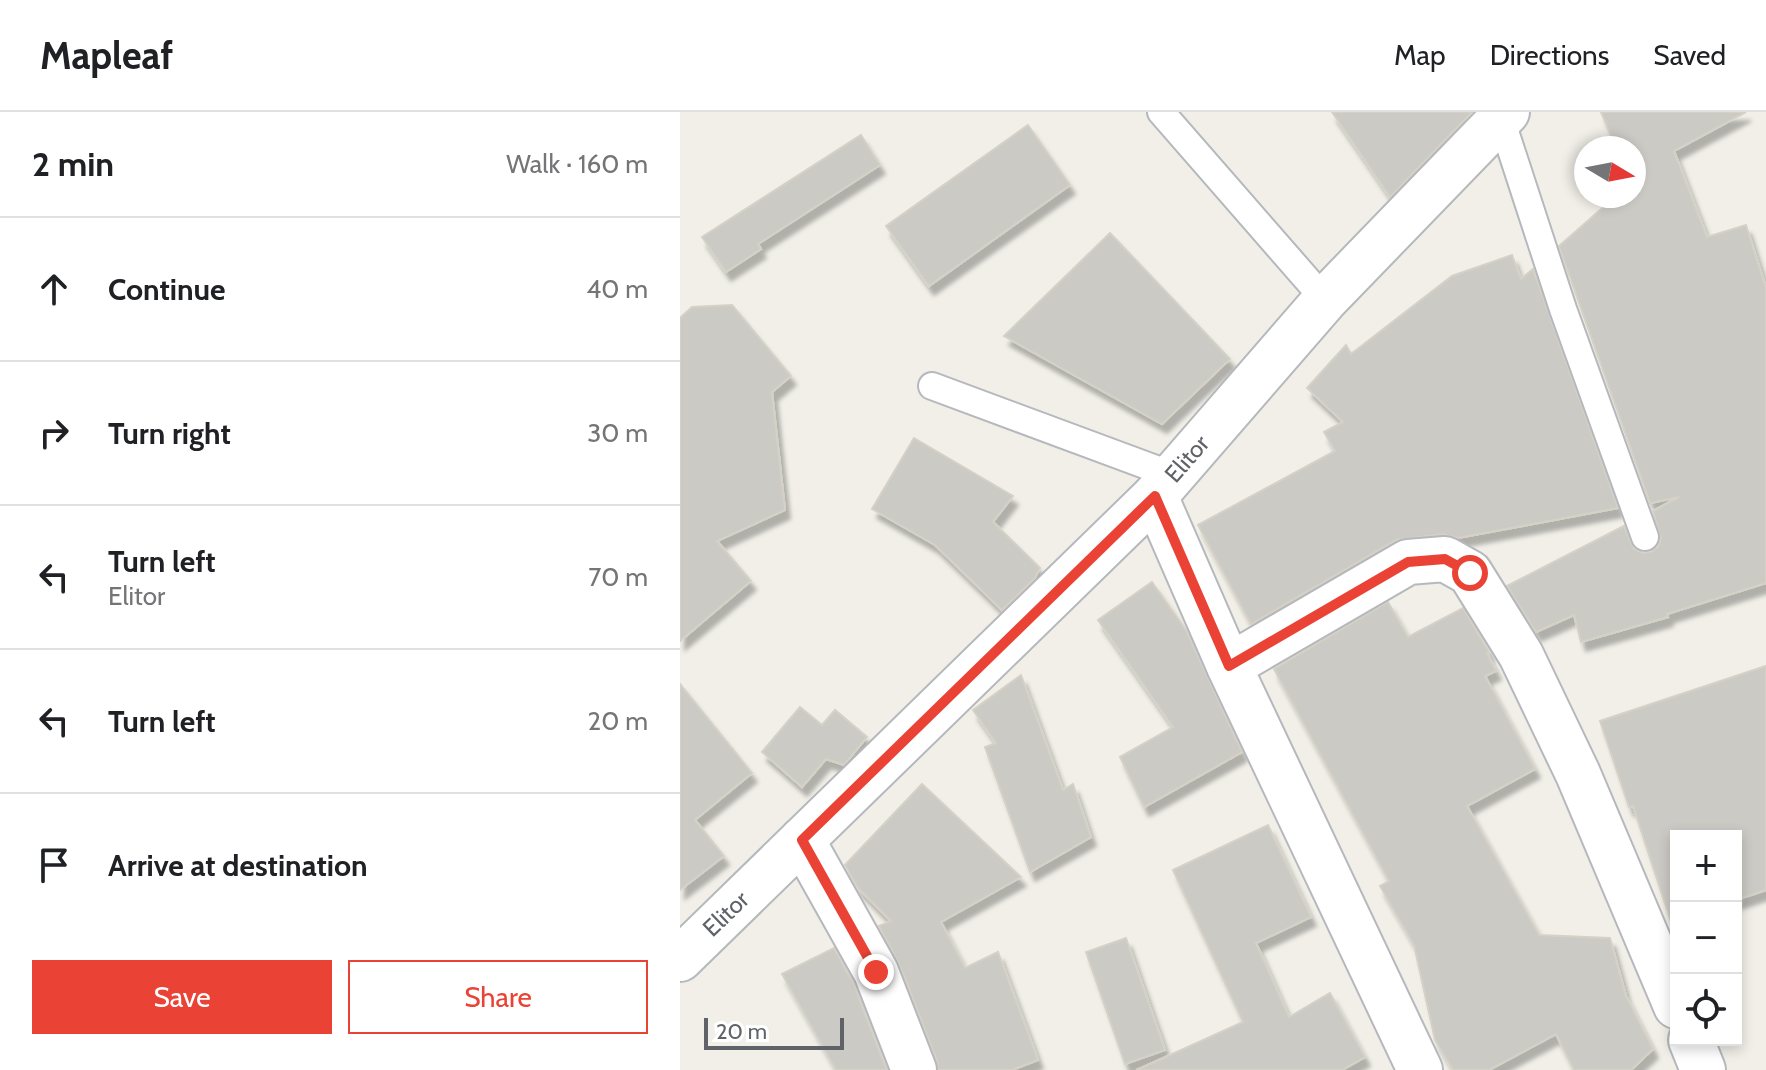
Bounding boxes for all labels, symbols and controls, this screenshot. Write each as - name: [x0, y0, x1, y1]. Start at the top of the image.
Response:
- text: Mapleaf: [40, 32, 173, 79]
- text: Map: [1394, 38, 1446, 72]
- text: Directions: [1490, 38, 1609, 72]
- text: Saved: [1653, 38, 1726, 72]
- north arrow: [1574, 136, 1646, 208]
- text: 2 min: [32, 143, 114, 185]
- text: Walk · 160 m: [506, 148, 648, 180]
- icon: ahead: [32, 267, 76, 311]
- text: Continue: [108, 271, 225, 308]
- text: 40 m: [586, 273, 648, 305]
- icon: right: [32, 411, 76, 455]
- text: Turn right: [108, 415, 231, 452]
- text: 30 m: [587, 417, 648, 449]
- street label: Elitor: [1158, 429, 1215, 488]
- text: Turn left: [108, 543, 216, 580]
- icon: left: [32, 555, 76, 599]
- route start: [1452, 555, 1488, 591]
- text: 70 m: [588, 561, 648, 593]
- text: Elitor: [108, 580, 165, 612]
- icon: left: [32, 699, 76, 743]
- text: Turn left: [108, 703, 216, 740]
- text: 20 m: [588, 705, 648, 737]
- map controls: [1670, 830, 1742, 1046]
- button: +: [1670, 830, 1742, 902]
- icon: arrive: [32, 843, 76, 887]
- text: Arrive at destination: [108, 847, 368, 884]
- street label: Elitor: [697, 885, 755, 942]
- button: −: [1670, 902, 1742, 974]
- route end: [858, 954, 894, 990]
- button: Save: [32, 960, 332, 1034]
- button: Share: [348, 960, 648, 1034]
- button: locate: [1670, 974, 1742, 1046]
- scale bar: [704, 1014, 844, 1050]
- text: 20 m: [716, 1018, 767, 1045]

